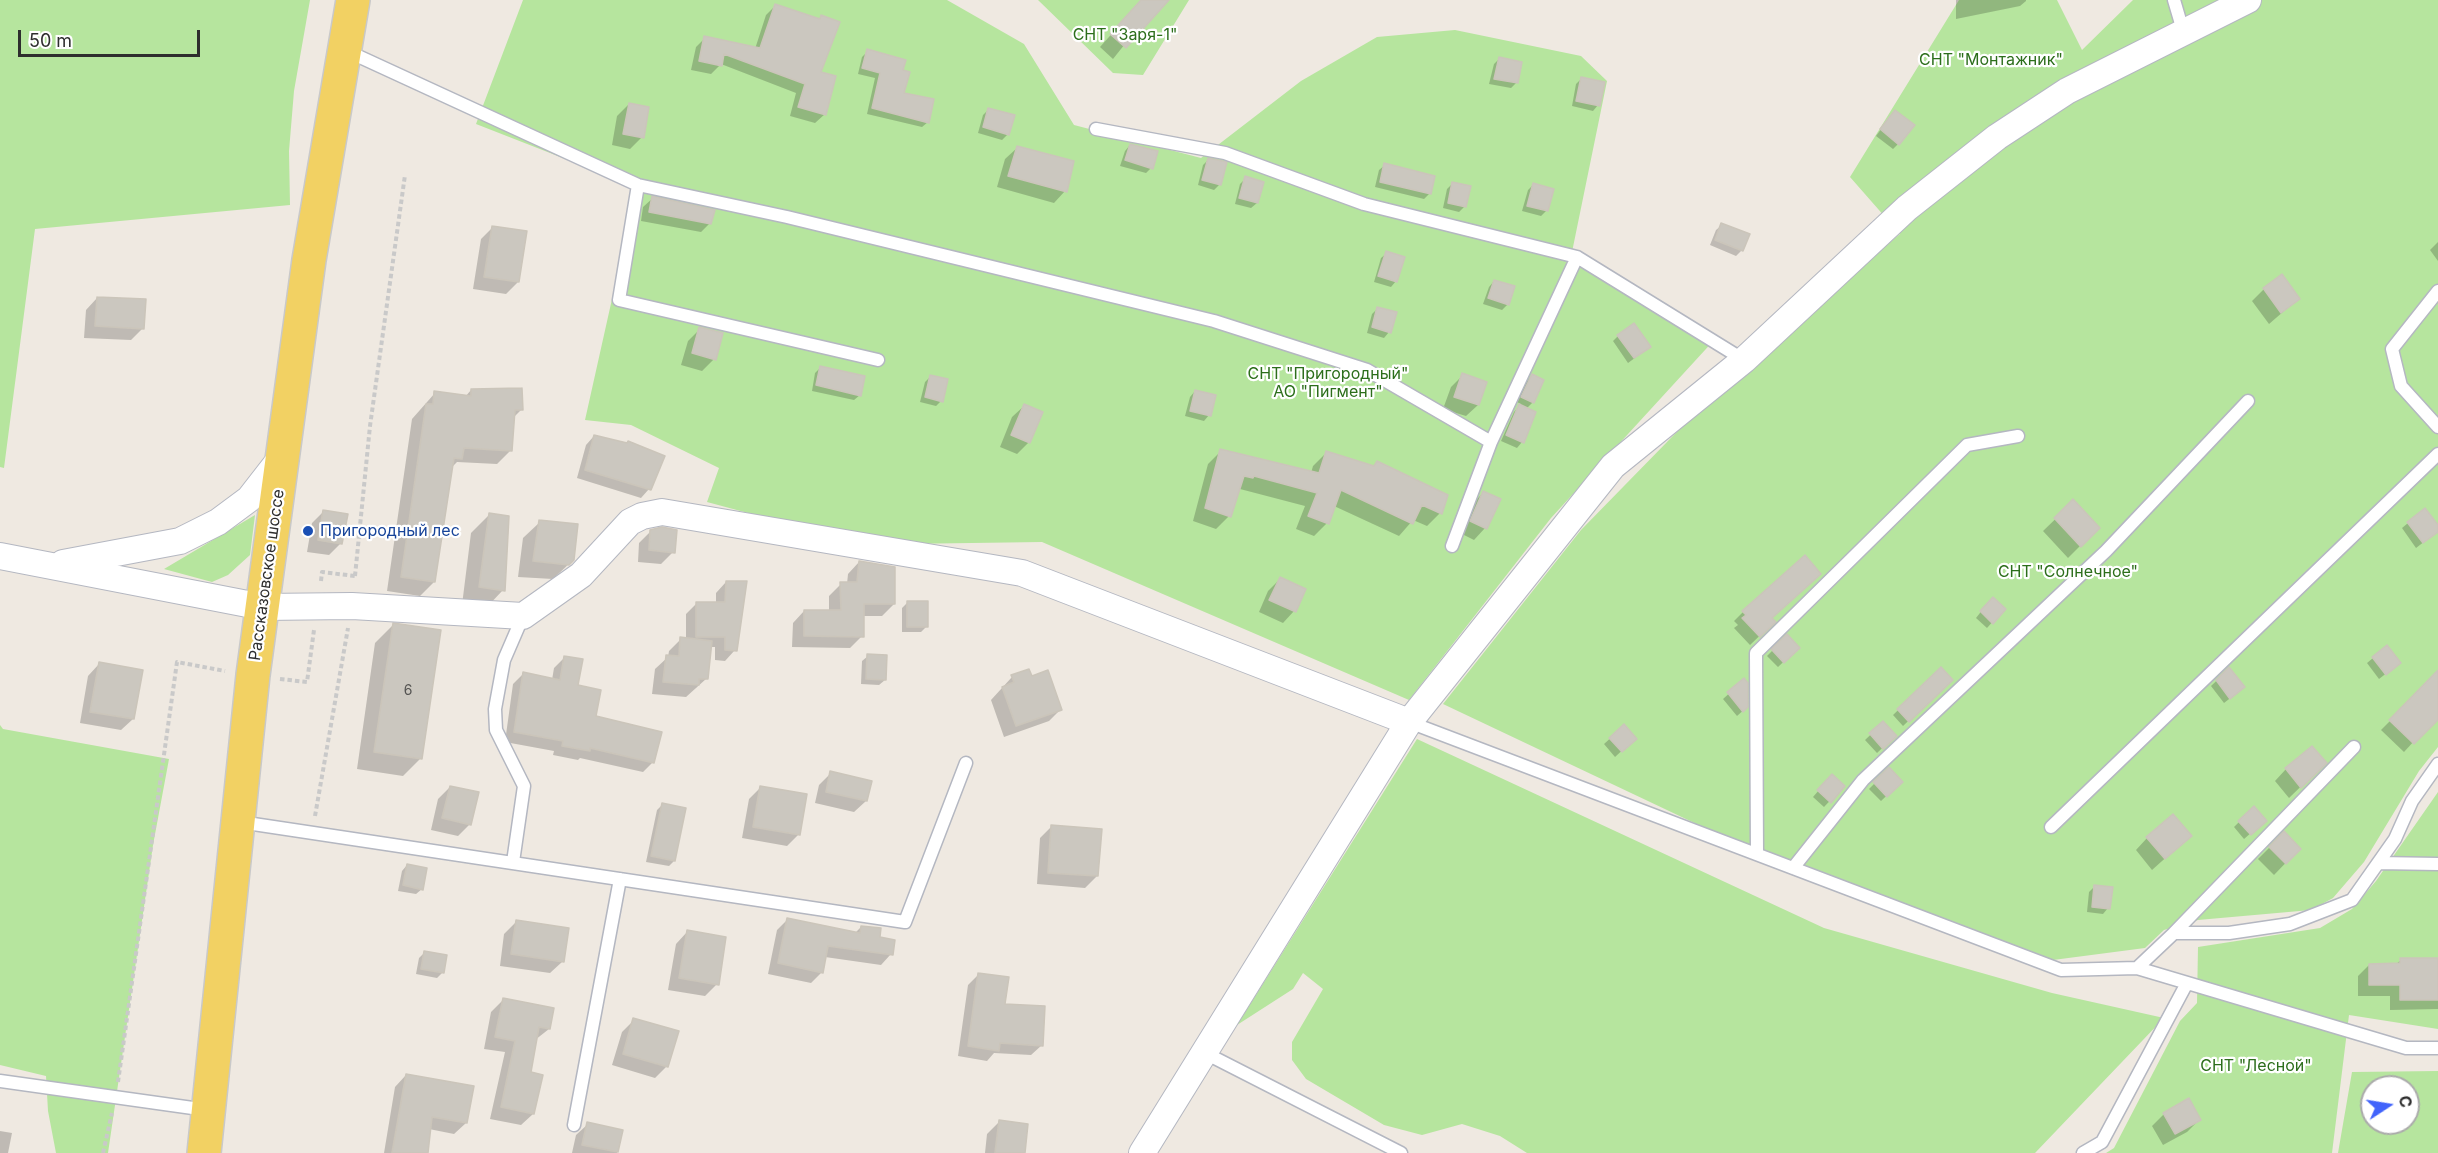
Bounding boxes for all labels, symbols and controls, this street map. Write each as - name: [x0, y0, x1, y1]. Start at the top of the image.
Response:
- scale bar: [21, 18, 202, 56]
- park label: СНТ "Заря-1": [1073, 25, 1177, 45]
- text: 50 m: [29, 30, 72, 51]
- park label: СНТ "Монтажник": [1919, 50, 2063, 70]
- park label: СНТ "Пригородный" АО "Пигмент": [1248, 364, 1408, 402]
- street label: Рассказовское шоссе: [245, 488, 289, 662]
- place label: Пригородный лес: [320, 521, 460, 541]
- marker: Пригородный лес: [301, 524, 315, 538]
- park label: СНТ "Солнечное": [1998, 562, 2138, 582]
- house number: 6: [404, 683, 412, 699]
- park label: СНТ "Лесной": [2200, 1056, 2312, 1076]
- north arrow: [2360, 1075, 2420, 1135]
- text: С: [2395, 1094, 2417, 1110]

